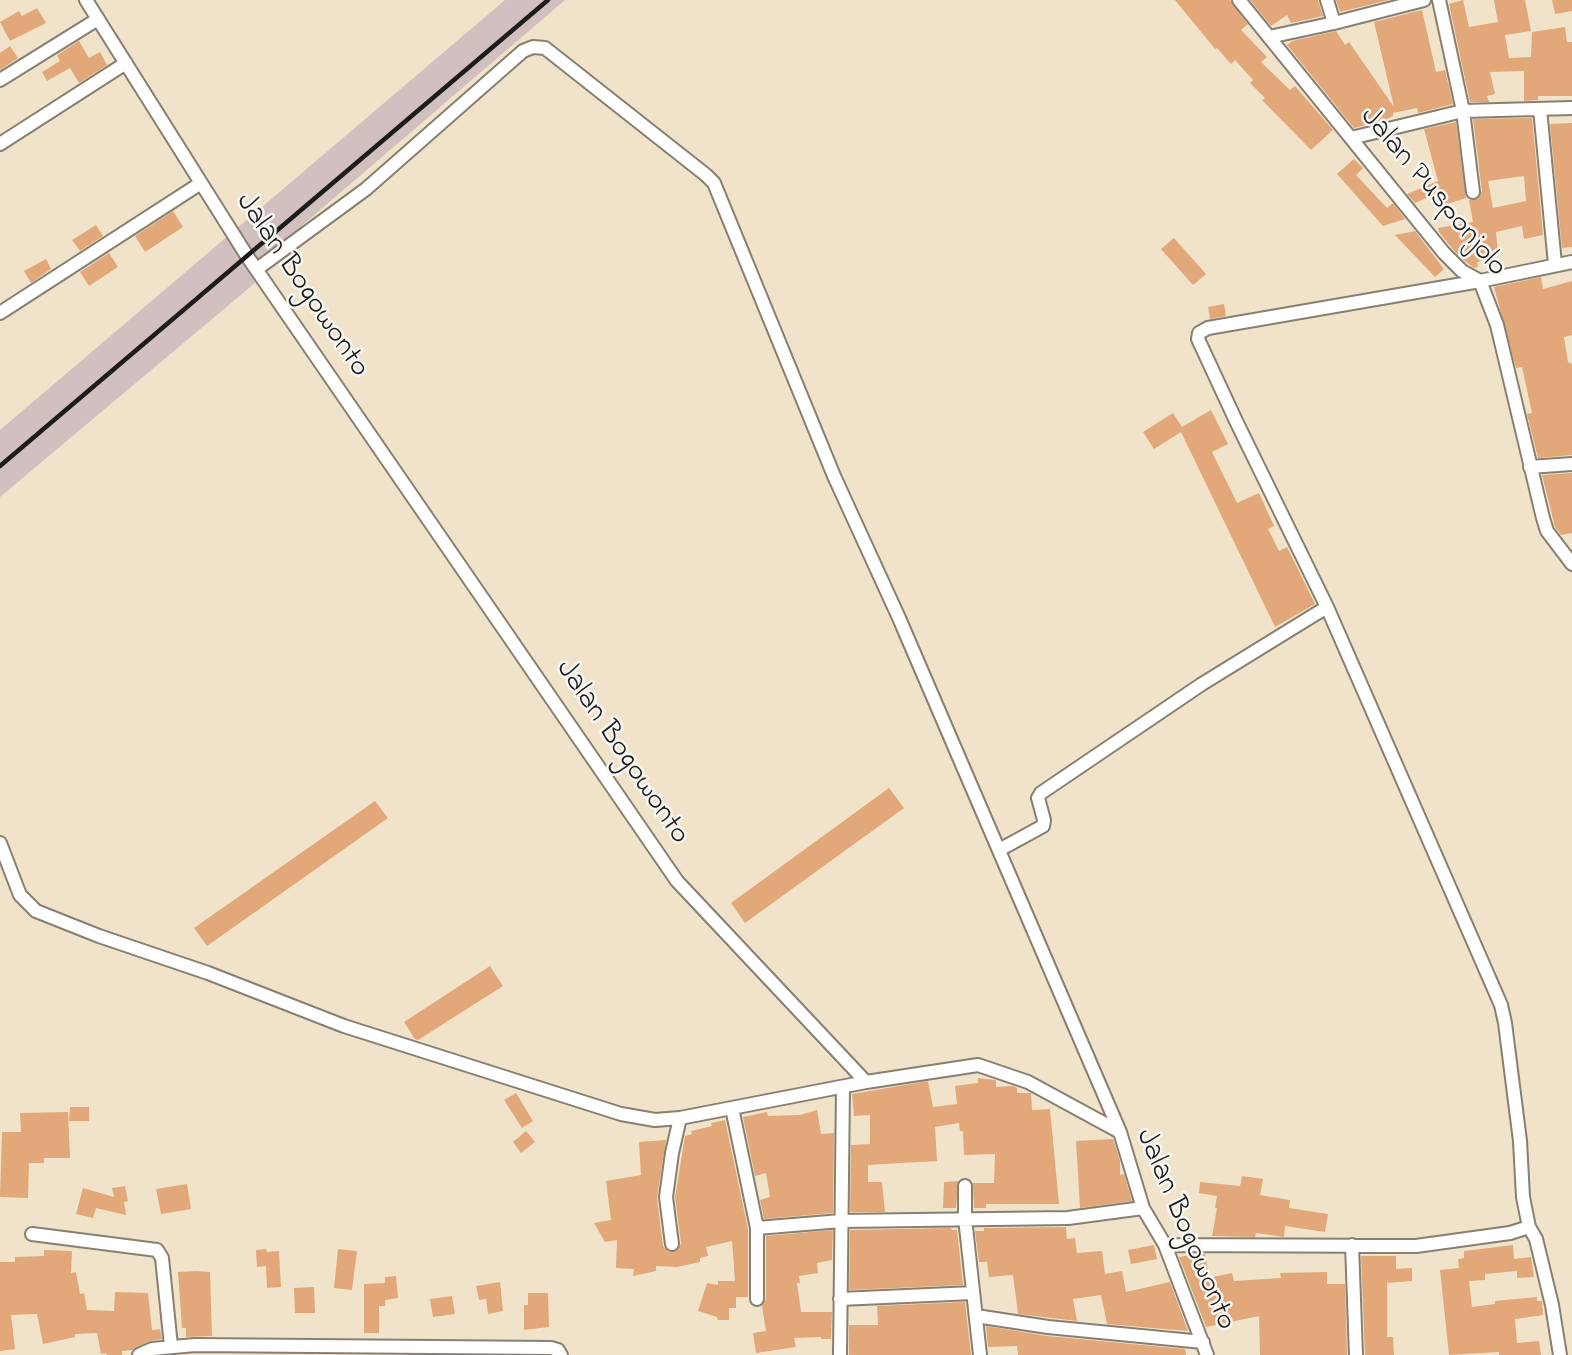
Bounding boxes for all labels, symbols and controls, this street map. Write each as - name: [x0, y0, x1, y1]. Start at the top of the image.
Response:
- street label: Jalan Pusponjolo: [1351, 101, 1513, 285]
- street label: Jalan Bogowonto: [226, 187, 376, 385]
- street label: Jalan Bogowonto: [546, 654, 696, 852]
- street label: Jalan Bogowonto: [1125, 1124, 1243, 1336]

